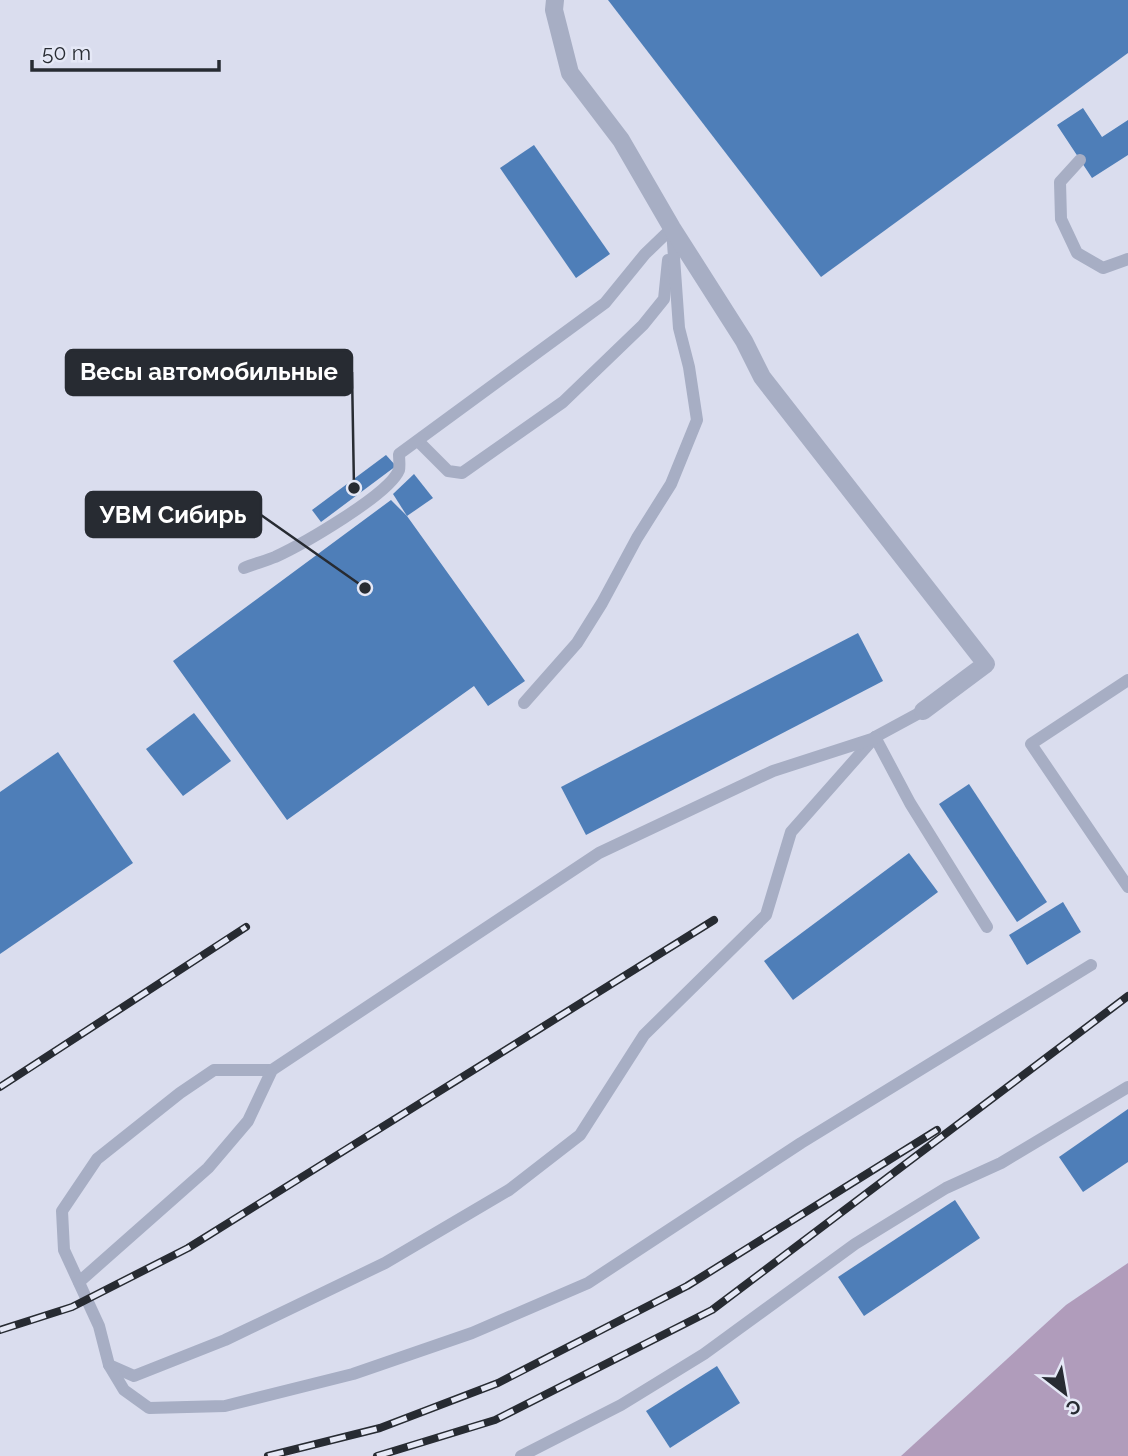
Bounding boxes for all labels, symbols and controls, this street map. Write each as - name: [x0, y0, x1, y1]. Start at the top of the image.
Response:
- scale bar: [32, 28, 219, 72]
- text: 50 m: [42, 40, 91, 65]
- callout: Весы автомобильные: [66, 350, 352, 395]
- text: Весы автомобильные: [80, 357, 338, 386]
- callout: УВМ Сибирь: [86, 492, 261, 537]
- text: УВМ Сибирь: [99, 500, 247, 529]
- north arrow: [1030, 1358, 1100, 1428]
- text: С: [1062, 1395, 1085, 1420]

